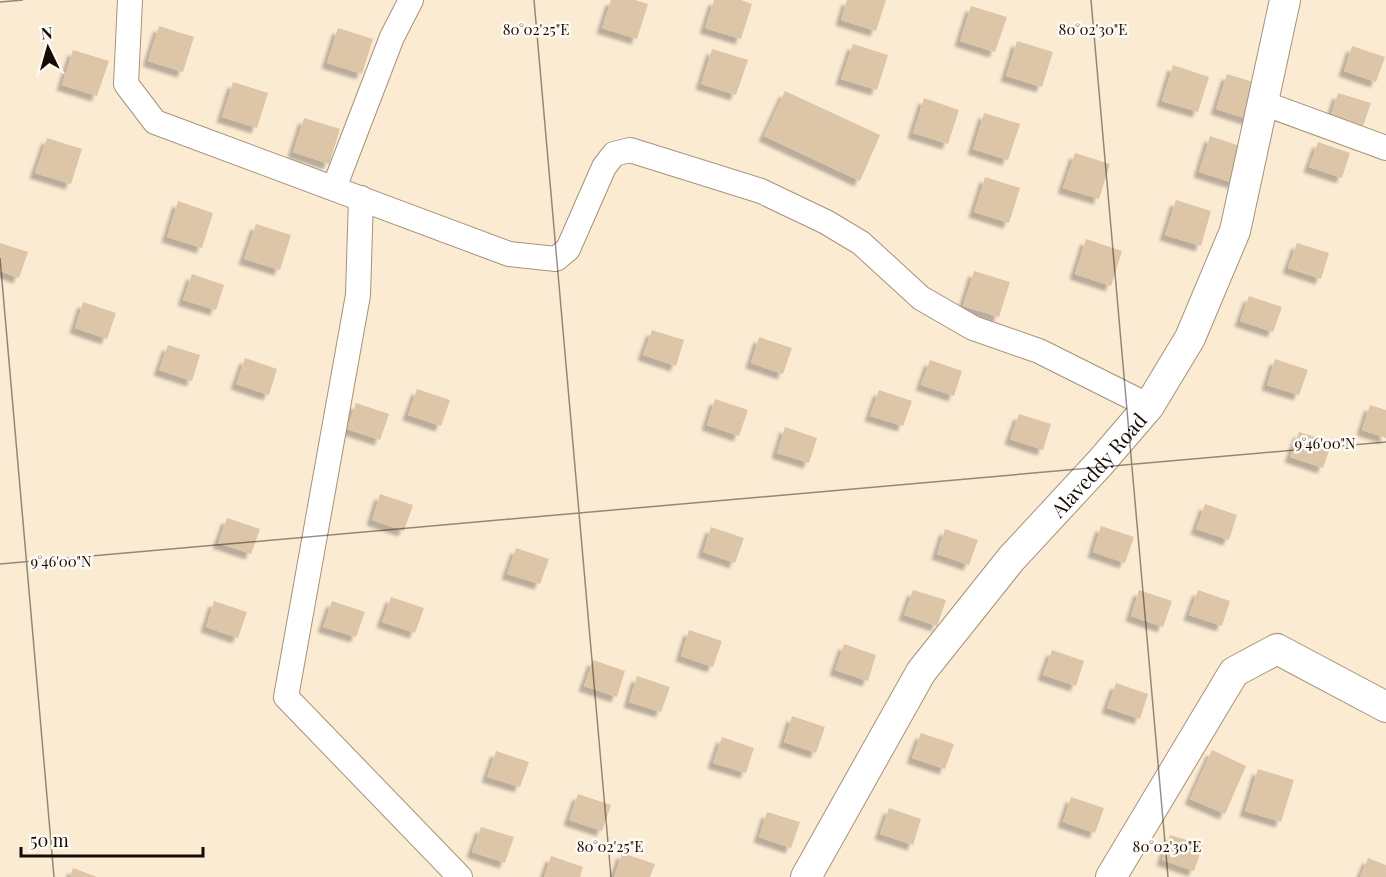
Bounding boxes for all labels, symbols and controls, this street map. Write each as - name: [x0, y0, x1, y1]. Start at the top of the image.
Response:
- north arrow: [18, 18, 78, 78]
- text: 80°02'25"E: [503, 19, 569, 39]
- text: 80°02'30"E: [1059, 19, 1127, 39]
- text: N: [40, 22, 54, 44]
- street label: Alaveddy Road: [1043, 406, 1152, 523]
- text: 9°46'00"N: [1294, 433, 1356, 453]
- text: 9°46'00"N: [30, 551, 92, 571]
- scale bar: [21, 820, 202, 858]
- text: 50 m: [30, 828, 69, 852]
- text: 80°02'25"E: [577, 836, 643, 856]
- text: 80°02'30"E: [1133, 836, 1201, 856]

